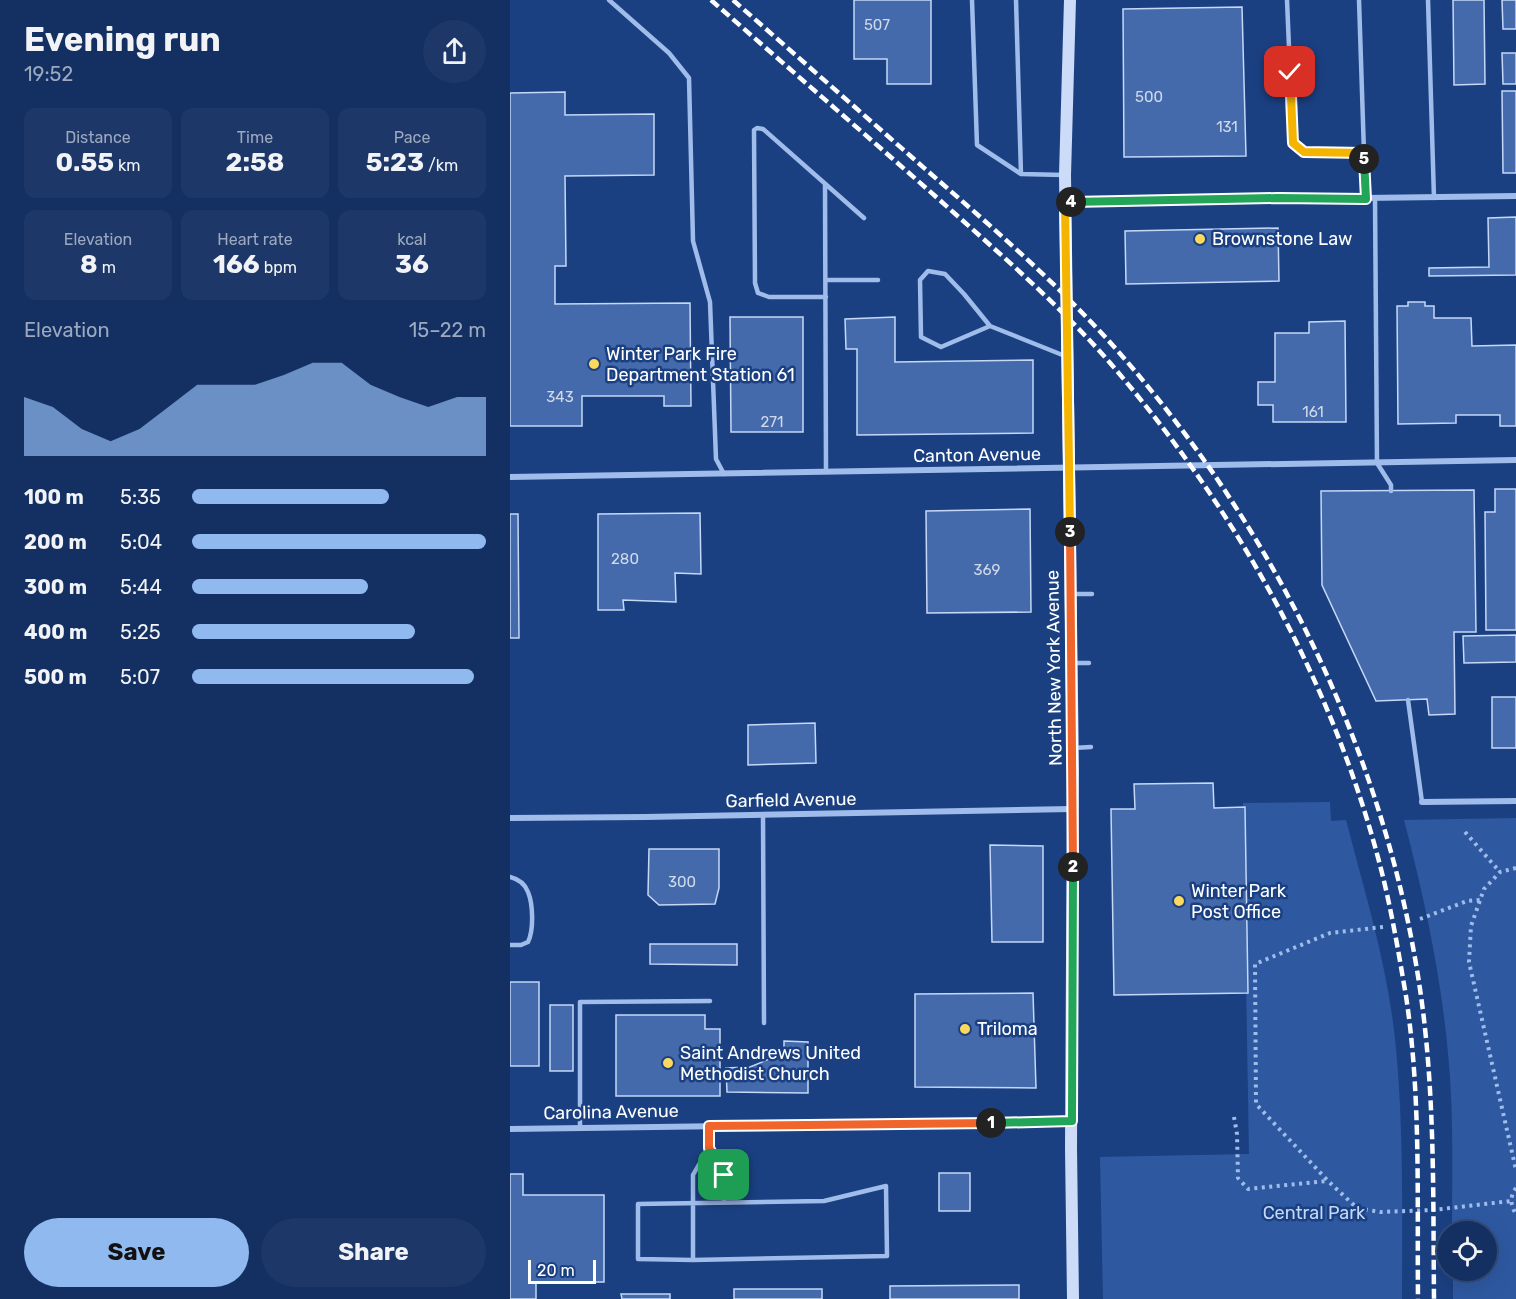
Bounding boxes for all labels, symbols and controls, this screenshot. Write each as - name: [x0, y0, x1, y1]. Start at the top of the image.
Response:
- house number: 507: [864, 16, 890, 34]
- text: Evening run: [24, 20, 221, 59]
- button: share: [423, 20, 486, 83]
- pin: [1264, 46, 1315, 97]
- icon: check: [1273, 55, 1306, 88]
- text: 19:52: [24, 62, 73, 86]
- house number: 500: [1135, 88, 1163, 106]
- house number: 131: [1216, 118, 1238, 136]
- text: Distance: [65, 128, 131, 147]
- text: Time: [237, 128, 273, 147]
- text: Pace: [394, 128, 430, 147]
- pin: 5: [1349, 144, 1379, 174]
- text: 0.55: [56, 147, 114, 178]
- text: 2:58: [226, 147, 284, 178]
- text: 5:23: [366, 147, 424, 178]
- text: 5: [1359, 149, 1369, 168]
- text: km: [114, 156, 140, 175]
- text: /km: [424, 156, 458, 175]
- pin: 4: [1056, 187, 1086, 217]
- text: 4: [1066, 192, 1076, 211]
- place label: Brownstone Law: [1212, 228, 1353, 250]
- text: Elevation: [64, 230, 132, 249]
- text: Heart rate: [217, 230, 293, 249]
- text: kcal: [397, 230, 427, 249]
- marker: Brownstone Law: [1193, 232, 1207, 246]
- text: 8: [80, 249, 98, 280]
- text: 166: [213, 249, 260, 280]
- text: 36: [395, 249, 429, 280]
- text: m: [98, 258, 116, 277]
- text: bpm: [260, 258, 297, 277]
- text: Elevation: [24, 318, 110, 342]
- text: 15–22 m: [409, 318, 486, 342]
- place label: Winter Park Fire Department Station 61: [606, 343, 795, 386]
- marker: Winter Park Fire Department Station 61: [587, 357, 601, 371]
- house number: 343: [546, 388, 574, 406]
- house number: 161: [1302, 403, 1324, 421]
- house number: 271: [761, 413, 783, 431]
- street label: Canton Avenue: [913, 443, 1041, 467]
- text: 100 m: [24, 485, 84, 509]
- text: 5:35: [120, 485, 161, 509]
- pin: 3: [1055, 517, 1085, 547]
- text: 3: [1065, 522, 1075, 541]
- text: 200 m: [24, 530, 87, 554]
- text: 5:04: [120, 530, 162, 554]
- house number: 280: [611, 550, 639, 568]
- house number: 369: [974, 561, 1001, 579]
- street label: North New York Avenue: [1041, 570, 1067, 766]
- text: 300 m: [24, 575, 87, 599]
- text: 5:44: [120, 575, 162, 599]
- text: 400 m: [24, 620, 87, 644]
- text: 5:25: [120, 620, 161, 644]
- text: 500 m: [24, 665, 87, 689]
- text: 5:07: [120, 665, 160, 689]
- street label: Garfield Avenue: [725, 788, 857, 812]
- pin: 2: [1058, 852, 1088, 882]
- text: 2: [1068, 857, 1078, 876]
- house number: 300: [668, 873, 696, 891]
- place label: Winter Park Post Office: [1191, 880, 1287, 923]
- marker: Winter Park Post Office: [1172, 894, 1186, 908]
- place label: Triloma: [977, 1018, 1038, 1040]
- marker: Triloma: [958, 1022, 972, 1036]
- place label: Saint Andrews United Methodist Church: [680, 1042, 861, 1085]
- marker: Saint Andrews United Methodist Church: [661, 1056, 675, 1070]
- street label: Carolina Avenue: [543, 1100, 679, 1124]
- pin: 1: [976, 1108, 1006, 1138]
- text: 1: [987, 1113, 995, 1132]
- pin: [698, 1149, 749, 1200]
- icon: arrive: [707, 1158, 740, 1191]
- park label: Central Park: [1263, 1202, 1366, 1224]
- button: Save: [24, 1218, 249, 1287]
- button: Share: [261, 1218, 486, 1287]
- map controls: [1437, 1221, 1497, 1281]
- button: locate: [1437, 1221, 1497, 1281]
- scale bar: [528, 1257, 596, 1284]
- text: 20 m: [537, 1261, 575, 1280]

